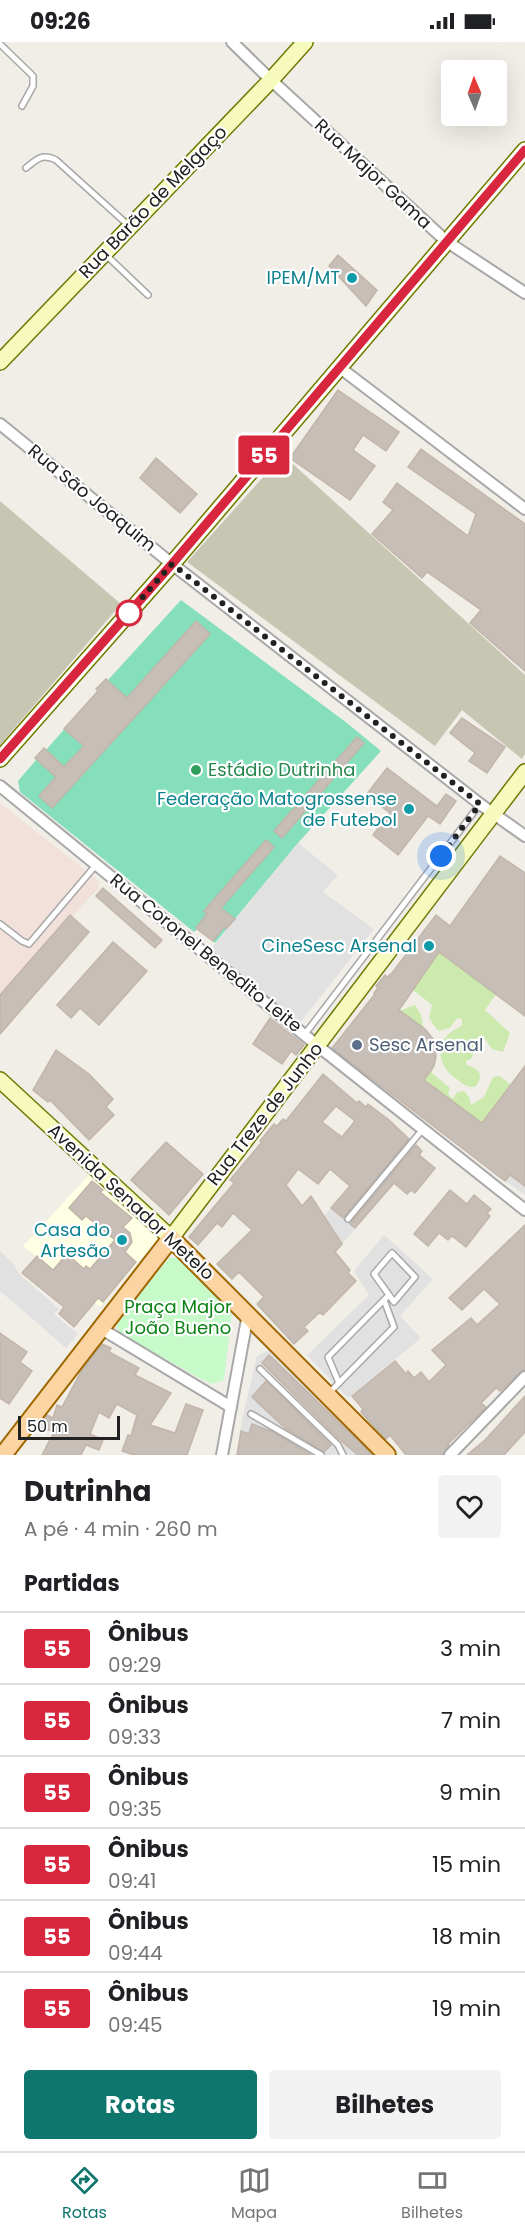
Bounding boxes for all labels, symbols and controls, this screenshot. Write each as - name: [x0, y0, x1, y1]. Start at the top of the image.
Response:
- text: 09:26: [30, 6, 91, 37]
- north arrow: [441, 60, 507, 126]
- map controls: [441, 60, 507, 126]
- street label: Rua Major Gama: [309, 113, 437, 234]
- street label: Rua Barão de Melgaço: [73, 120, 232, 284]
- place label: IPEM/MT: [267, 265, 340, 290]
- marker: IPEM/MT: [345, 271, 359, 285]
- line badge: 55: [237, 436, 291, 474]
- street label: Rua São Joaquim: [23, 438, 162, 557]
- text: 55: [250, 441, 278, 470]
- unlabelled marker: [116, 600, 142, 626]
- place label: Estádio Dutrinha: [208, 757, 355, 782]
- marker: Estádio Dutrinha: [189, 763, 203, 777]
- place label: Federação Matogrossense de Futebol: [157, 786, 397, 832]
- marker: Federação Matogrossense de Futebol: [402, 802, 416, 816]
- your location: [426, 841, 456, 871]
- street label: Rua Coronel Benedito Leite: [105, 867, 308, 1038]
- place label: CineSesc Arsenal: [262, 933, 417, 958]
- marker: CineSesc Arsenal: [422, 939, 436, 953]
- place label: Sesc Arsenal: [369, 1032, 483, 1057]
- street label: Rua Treze de Junho: [201, 1037, 328, 1190]
- marker: Sesc Arsenal: [350, 1038, 364, 1052]
- street label: Avenida Senador Metelo: [43, 1118, 220, 1286]
- place label: Casa do Artesão: [34, 1217, 110, 1263]
- marker: Casa do Artesão: [115, 1233, 129, 1247]
- park label: Praça Major João Bueno: [124, 1294, 232, 1340]
- scale bar: [18, 1413, 120, 1440]
- text: 50 m: [27, 1415, 68, 1438]
- text: Dutrinha: [24, 1472, 152, 1511]
- button: heart: [438, 1475, 501, 1538]
- text: A pé · 4 min · 260 m: [24, 1515, 218, 1543]
- text: Partidas: [24, 1568, 120, 1599]
- text: Ônibus: [108, 1618, 189, 1649]
- text: 3 min: [440, 1633, 501, 1664]
- text: 55: [43, 1634, 71, 1663]
- text: 09:29: [108, 1651, 162, 1679]
- text: Ônibus: [108, 1690, 189, 1721]
- text: 7 min: [441, 1705, 501, 1736]
- text: 55: [43, 1706, 71, 1735]
- text: 09:33: [108, 1723, 161, 1751]
- text: Ônibus: [108, 1762, 189, 1793]
- text: 9 min: [439, 1777, 501, 1808]
- text: 55: [43, 1778, 71, 1807]
- text: 09:35: [108, 1795, 162, 1823]
- text: Ônibus: [108, 1834, 189, 1865]
- text: 15 min: [432, 1849, 501, 1880]
- text: 55: [43, 1850, 71, 1879]
- text: 09:41: [108, 1867, 156, 1895]
- text: Ônibus: [108, 1906, 189, 1937]
- text: 18 min: [432, 1921, 501, 1952]
- text: 55: [43, 1922, 71, 1951]
- text: 09:44: [108, 1939, 163, 1967]
- text: Ônibus: [108, 1978, 189, 2009]
- text: 19 min: [432, 1993, 501, 2024]
- text: 55: [43, 1994, 71, 2023]
- text: 09:45: [108, 2011, 163, 2039]
- button: Rotas: [24, 2070, 257, 2139]
- button: Bilhetes: [269, 2070, 501, 2139]
- tab: Rotas: [62, 2164, 107, 2225]
- tab: Mapa: [231, 2164, 277, 2225]
- tab: Bilhetes: [401, 2164, 463, 2225]

